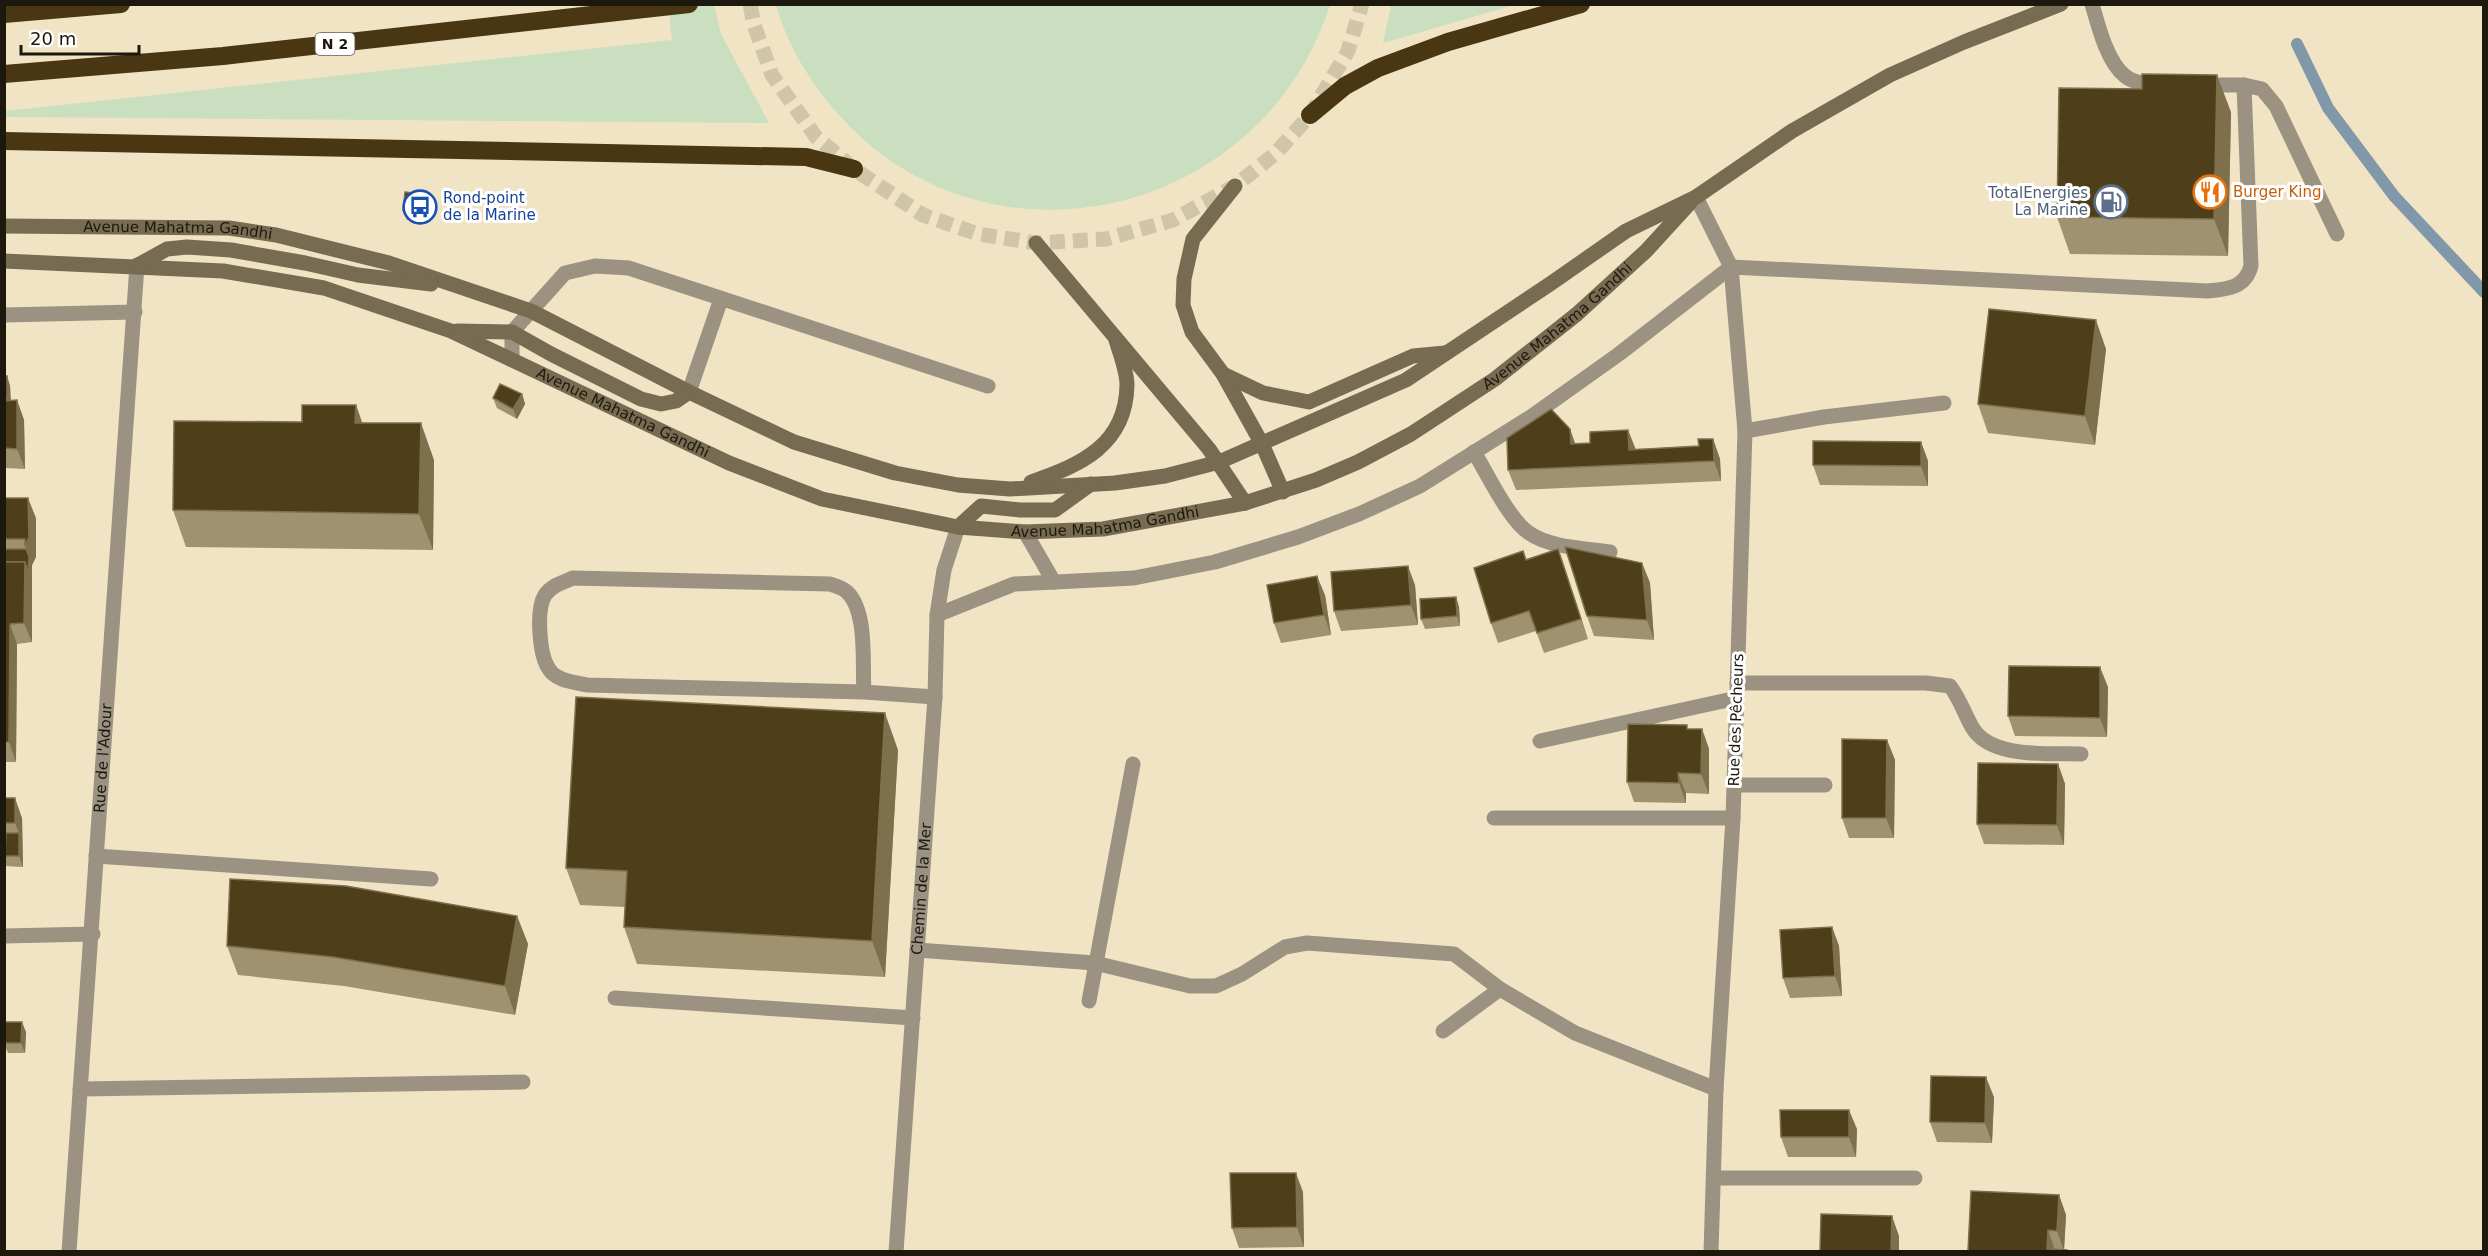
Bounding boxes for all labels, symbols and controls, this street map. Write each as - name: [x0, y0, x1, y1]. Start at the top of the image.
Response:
- scale bar: [21, 18, 140, 56]
- text: 20 m: [30, 28, 76, 49]
- road number: N 2: [316, 33, 354, 55]
- restaurant icon: Burger King: [2192, 174, 2228, 210]
- place label: Burger King: [2233, 183, 2321, 201]
- place label: TotalEnergies La Marine: [1987, 184, 2088, 219]
- fuel station icon: TotalEnergies La Marine: [2093, 184, 2129, 220]
- bus stop icon: Rond-point de la Marine: [402, 189, 438, 225]
- place label: Rond-point de la Marine: [443, 189, 536, 224]
- street label: Avenue Mahatma Gandhi: [83, 218, 274, 243]
- street label: Avenue Mahatma Gandhi: [1479, 259, 1636, 394]
- street label: Avenue Mahatma Gandhi: [533, 364, 712, 461]
- street label: Avenue Mahatma Gandhi: [1010, 503, 1200, 541]
- street label: Rue des Pêcheurs: [1725, 653, 1747, 787]
- street label: Rue de l'Adour: [90, 702, 116, 813]
- street label: Chemin de la Mer: [908, 821, 935, 956]

